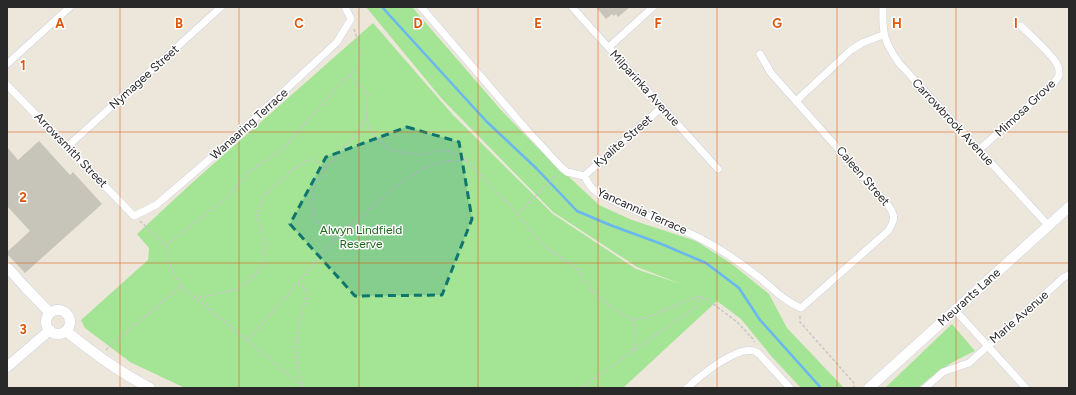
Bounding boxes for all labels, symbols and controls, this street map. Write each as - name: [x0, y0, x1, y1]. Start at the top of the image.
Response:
- text: A: [55, 16, 65, 31]
- text: B: [175, 16, 183, 31]
- text: C: [294, 16, 304, 31]
- text: D: [413, 16, 423, 31]
- text: E: [534, 16, 542, 31]
- text: F: [654, 16, 662, 31]
- text: G: [772, 16, 782, 31]
- text: H: [892, 16, 902, 31]
- text: I: [1014, 16, 1018, 31]
- street label: Nymagee Street: [106, 42, 182, 112]
- street label: Milparinka Avenue: [607, 47, 683, 129]
- text: 1: [20, 58, 26, 73]
- street label: Carrowbrook Avenue: [909, 76, 997, 169]
- street label: Mimosa Grove: [992, 76, 1058, 140]
- street label: Wanaaring Terrace: [207, 85, 291, 162]
- street label: Arrowsmith Street: [32, 110, 111, 191]
- street label: Kyalite Street: [591, 112, 655, 170]
- street label: Caleen Street: [834, 144, 893, 209]
- street label: Yancannia Terrace: [595, 185, 690, 237]
- text: 2: [19, 190, 27, 205]
- park label: Alwyn Lindfield Reserve: [320, 223, 402, 251]
- street label: Meurants Lane: [935, 265, 1003, 329]
- street label: Marie Avenue: [987, 287, 1052, 346]
- text: 3: [19, 322, 27, 337]

